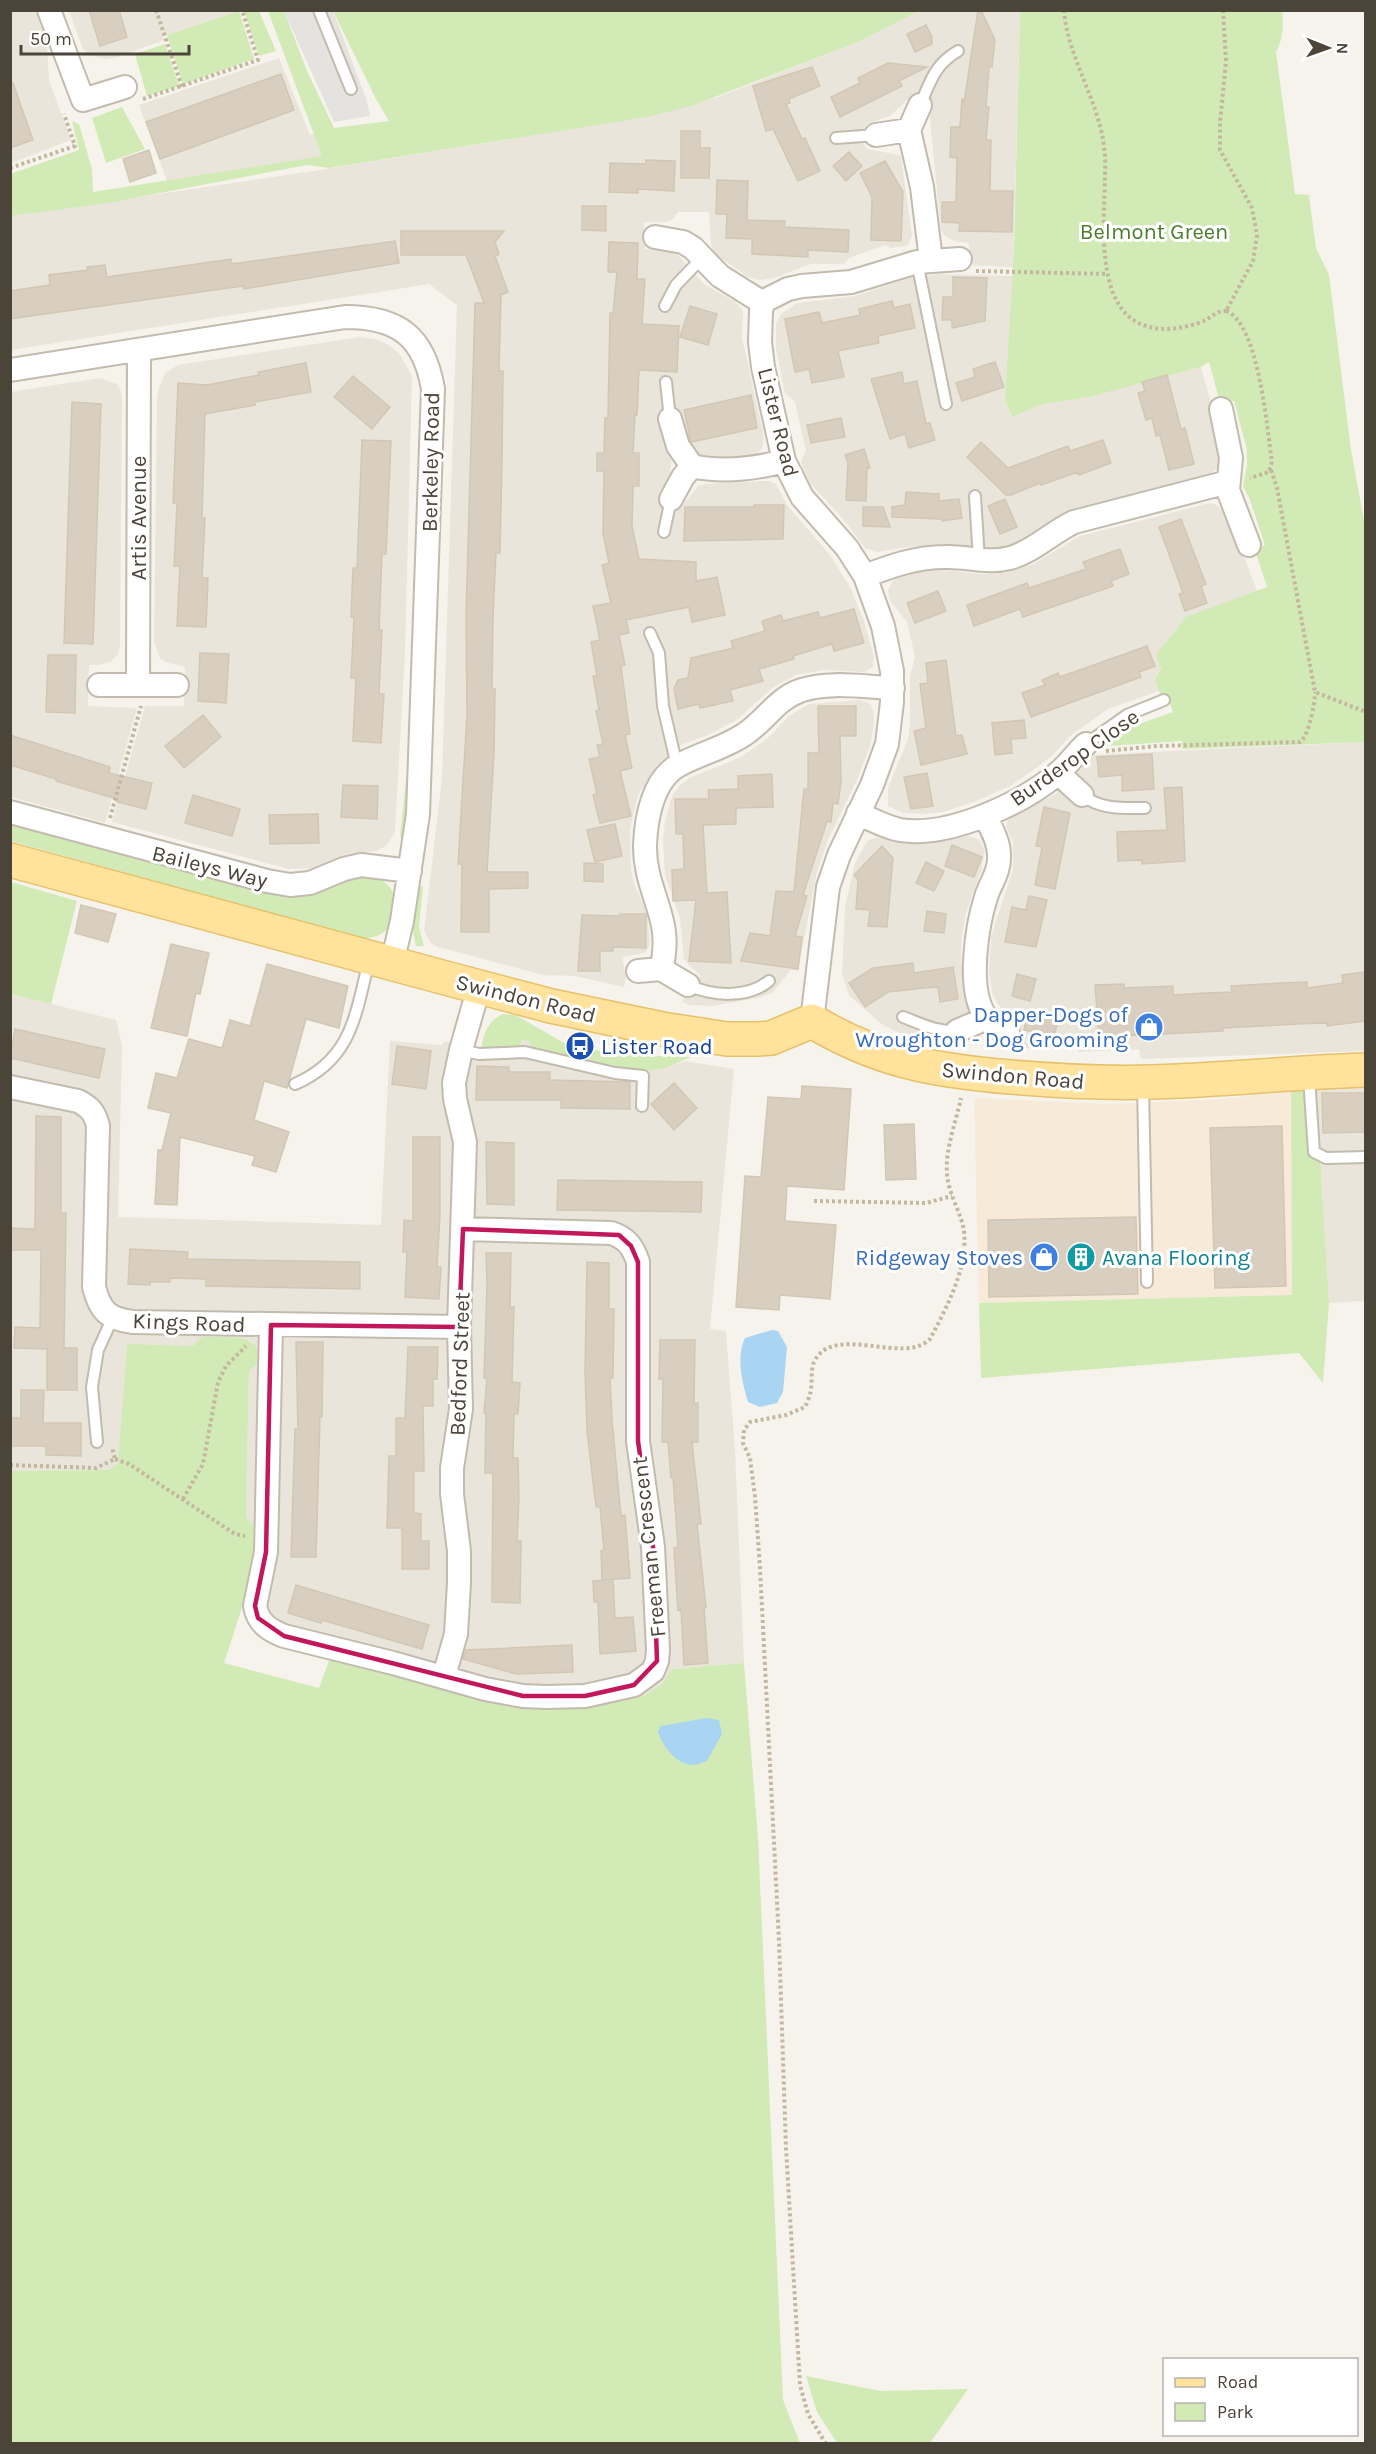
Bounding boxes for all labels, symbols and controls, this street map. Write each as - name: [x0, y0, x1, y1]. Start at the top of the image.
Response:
- scale bar: [21, 18, 189, 56]
- north arrow: [1298, 18, 1358, 78]
- text: 50 m: [30, 28, 72, 50]
- text: N: [1333, 42, 1352, 54]
- park label: Belmont Green: [1080, 219, 1228, 245]
- street label: Lister Road: [752, 365, 804, 480]
- street label: Berkeley Road: [417, 392, 445, 532]
- street label: Artis Avenue: [126, 456, 152, 580]
- street label: Burderop Close: [1005, 704, 1144, 812]
- street label: Baileys Way: [149, 840, 270, 894]
- street label: Swindon Road: [453, 969, 598, 1029]
- place label: Dapper-Dogs of Wroughton - Dog Grooming: [855, 1002, 1129, 1053]
- shop icon: Dapper-Dogs of Wroughton - Dog Grooming: [1133, 1011, 1165, 1043]
- bus stop icon: Lister Road: [564, 1030, 596, 1062]
- place label: Lister Road: [601, 1034, 713, 1060]
- street label: Swindon Road: [940, 1057, 1085, 1095]
- shop icon: Ridgeway Stoves: [1028, 1241, 1060, 1273]
- building icon: Avana Flooring: [1065, 1241, 1097, 1273]
- place label: Ridgeway Stoves: [855, 1245, 1023, 1271]
- place label: Avana Flooring: [1102, 1245, 1250, 1271]
- street label: Bedford Street: [444, 1292, 476, 1437]
- street label: Kings Road: [132, 1308, 246, 1338]
- street label: Freeman Crescent: [627, 1455, 671, 1639]
- legend: [1163, 2358, 1358, 2436]
- text: Road: [1217, 2371, 1258, 2393]
- text: Park: [1217, 2401, 1254, 2423]

